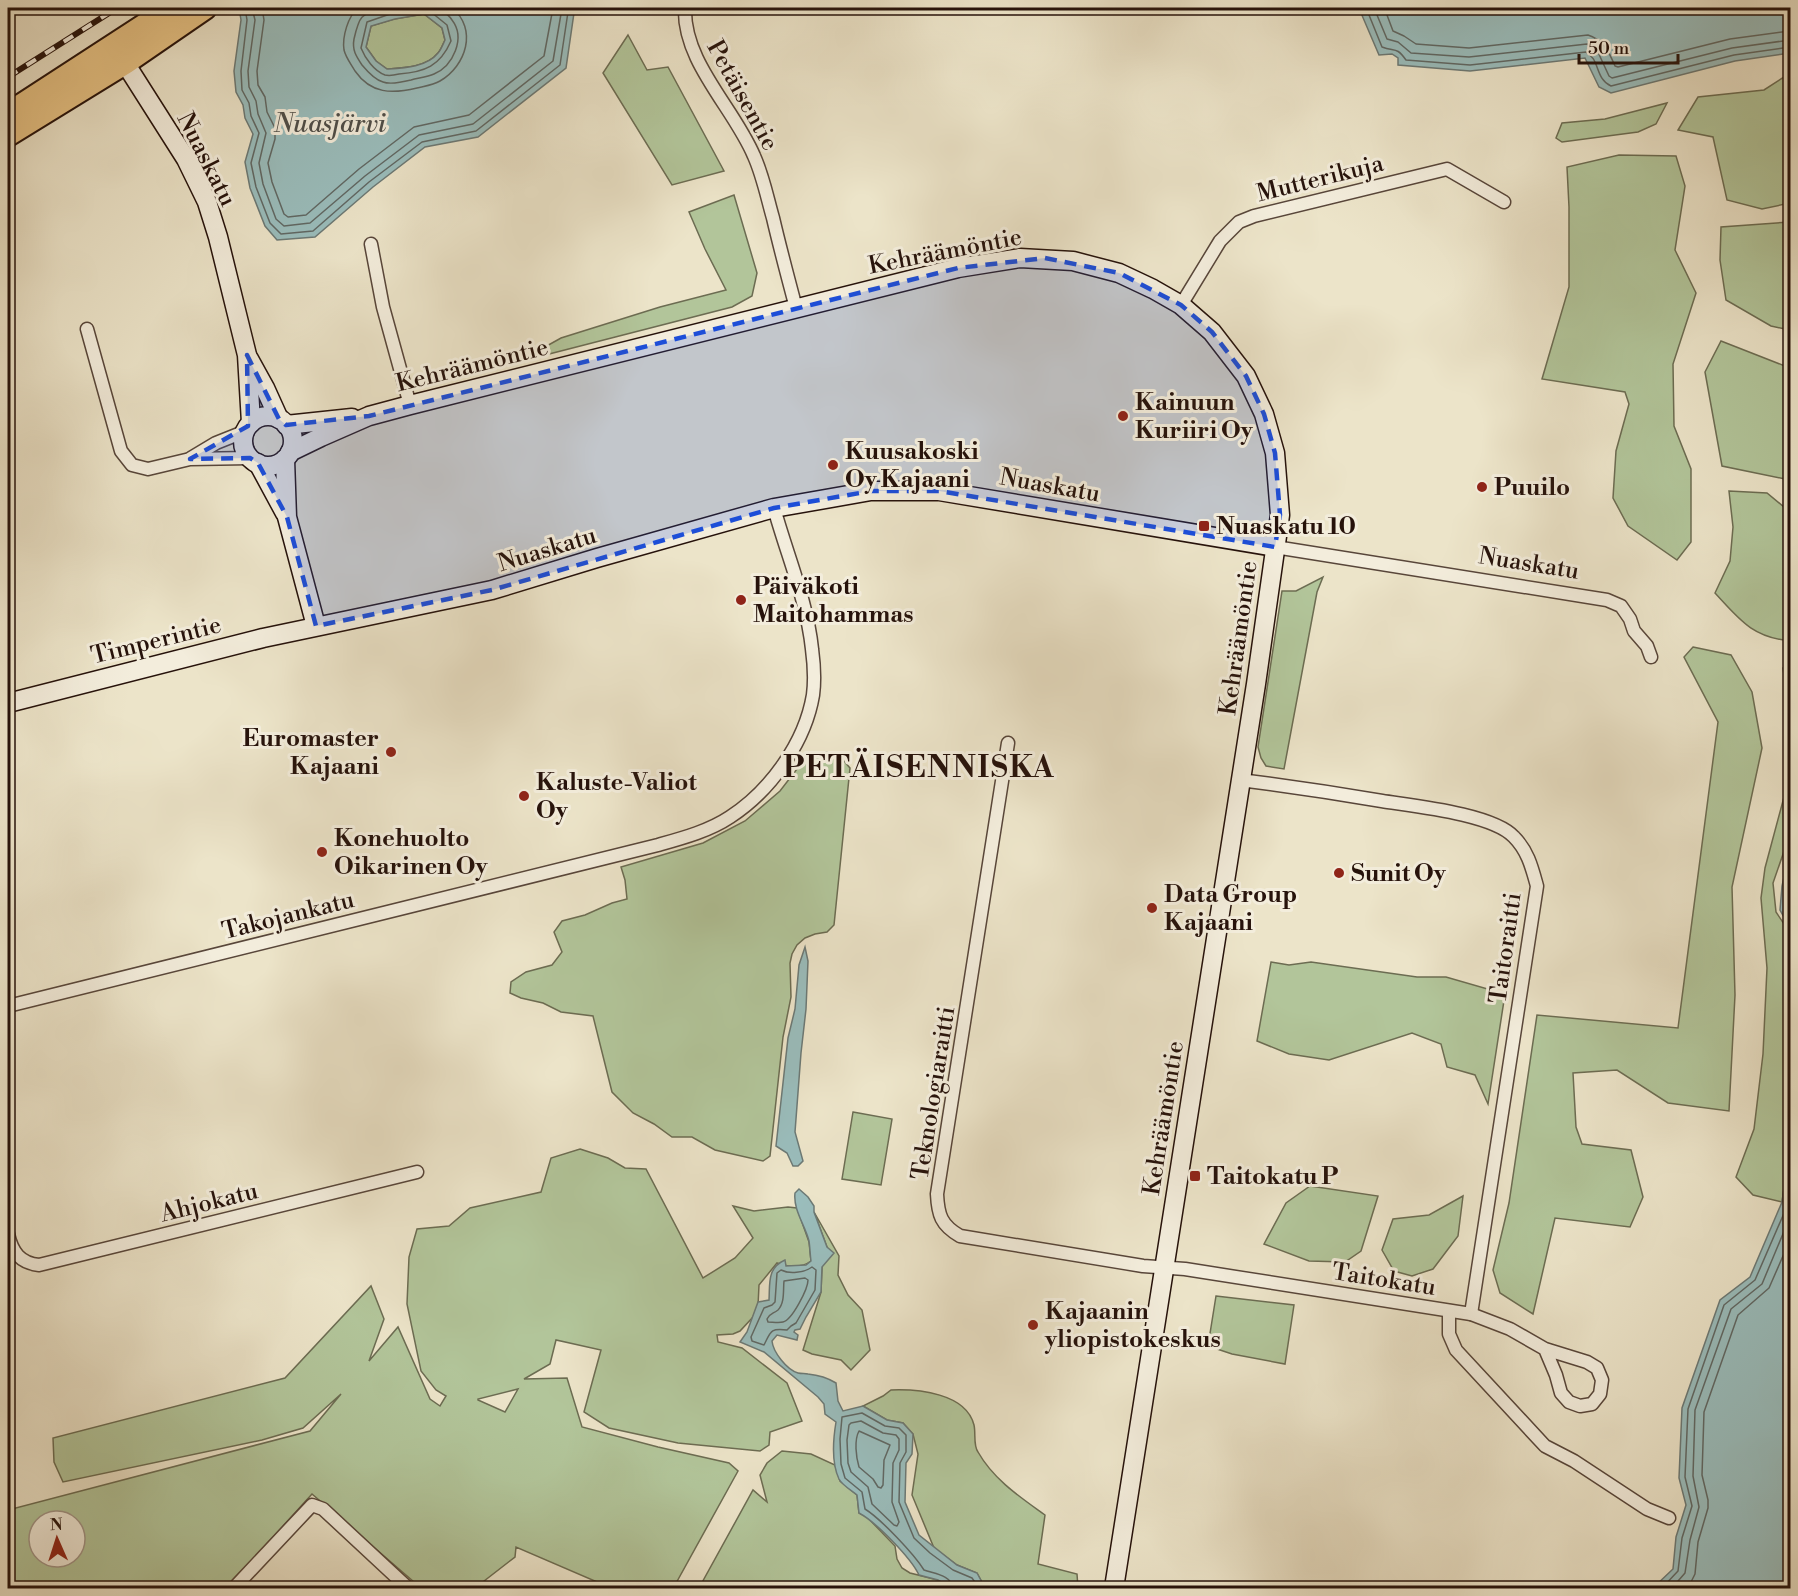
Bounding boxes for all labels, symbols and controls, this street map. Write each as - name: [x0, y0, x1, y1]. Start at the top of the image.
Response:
- scale bar: [1579, 27, 1678, 65]
- street label: Petäisentie: [700, 35, 785, 156]
- text: 50 m: [1588, 37, 1630, 60]
- street label: Nuaskatu: [170, 107, 243, 212]
- water label: Nuasjärvi: [273, 108, 387, 140]
- street label: Mutterikuja: [1254, 149, 1388, 209]
- street label: Kehräämöntie: [866, 222, 1024, 282]
- street label: Kehräämöntie: [393, 333, 551, 399]
- place label: Kainuun Kuriiri Oy: [1135, 388, 1254, 446]
- marker: Kainuun Kuriiri Oy: [1116, 409, 1130, 423]
- place label: Kuusakoski Oy Kajaani: [845, 437, 979, 495]
- marker: Kuusakoski Oy Kajaani: [826, 458, 840, 472]
- street label: Nuaskatu: [997, 462, 1103, 510]
- place label: Puuilo: [1494, 473, 1570, 503]
- marker: Puuilo: [1475, 480, 1489, 494]
- place label: Nuaskatu 10: [1216, 512, 1356, 542]
- marker: Nuaskatu 10: [1197, 519, 1211, 533]
- street label: Nuaskatu: [494, 521, 601, 579]
- street label: Nuaskatu: [1476, 541, 1582, 587]
- street label: Kehräämöntie: [1213, 559, 1265, 717]
- place label: Päiväkoti Maitohammas: [753, 572, 914, 630]
- marker: Päiväkoti Maitohammas: [734, 593, 748, 607]
- street label: Timperintie: [88, 610, 224, 672]
- place label: Euromaster Kajaani: [243, 724, 379, 782]
- marker: Euromaster Kajaani: [384, 745, 398, 759]
- district label: PETÄISENNISKA: [783, 747, 1055, 787]
- place label: Kaluste-Valiot Oy: [536, 768, 697, 826]
- marker: Kaluste-Valiot Oy: [517, 789, 531, 803]
- place label: Konehuolto Oikarinen Oy: [334, 824, 489, 882]
- marker: Konehuolto Oikarinen Oy: [315, 845, 329, 859]
- place label: Sunit Oy: [1351, 859, 1447, 889]
- marker: Sunit Oy: [1332, 866, 1346, 880]
- place label: Data Group Kajaani: [1164, 880, 1297, 938]
- street label: Takojankatu: [219, 885, 358, 947]
- street label: Taitoraitti: [1483, 891, 1529, 1006]
- marker: Data Group Kajaani: [1145, 901, 1159, 915]
- street label: Teknologiaraitti: [905, 1004, 963, 1182]
- street label: Kehräämöntie: [1137, 1039, 1191, 1197]
- place label: Taitokatu P: [1207, 1162, 1338, 1192]
- marker: Taitokatu P: [1188, 1169, 1202, 1183]
- street label: Ahjokatu: [156, 1176, 262, 1230]
- street label: Taitokatu: [1330, 1257, 1438, 1303]
- place label: Kajaanin yliopistokeskus: [1044, 1297, 1221, 1355]
- marker: Kajaanin yliopistokeskus: [1026, 1318, 1040, 1332]
- north arrow: [27, 1509, 87, 1569]
- text: N: [49, 1515, 63, 1535]

